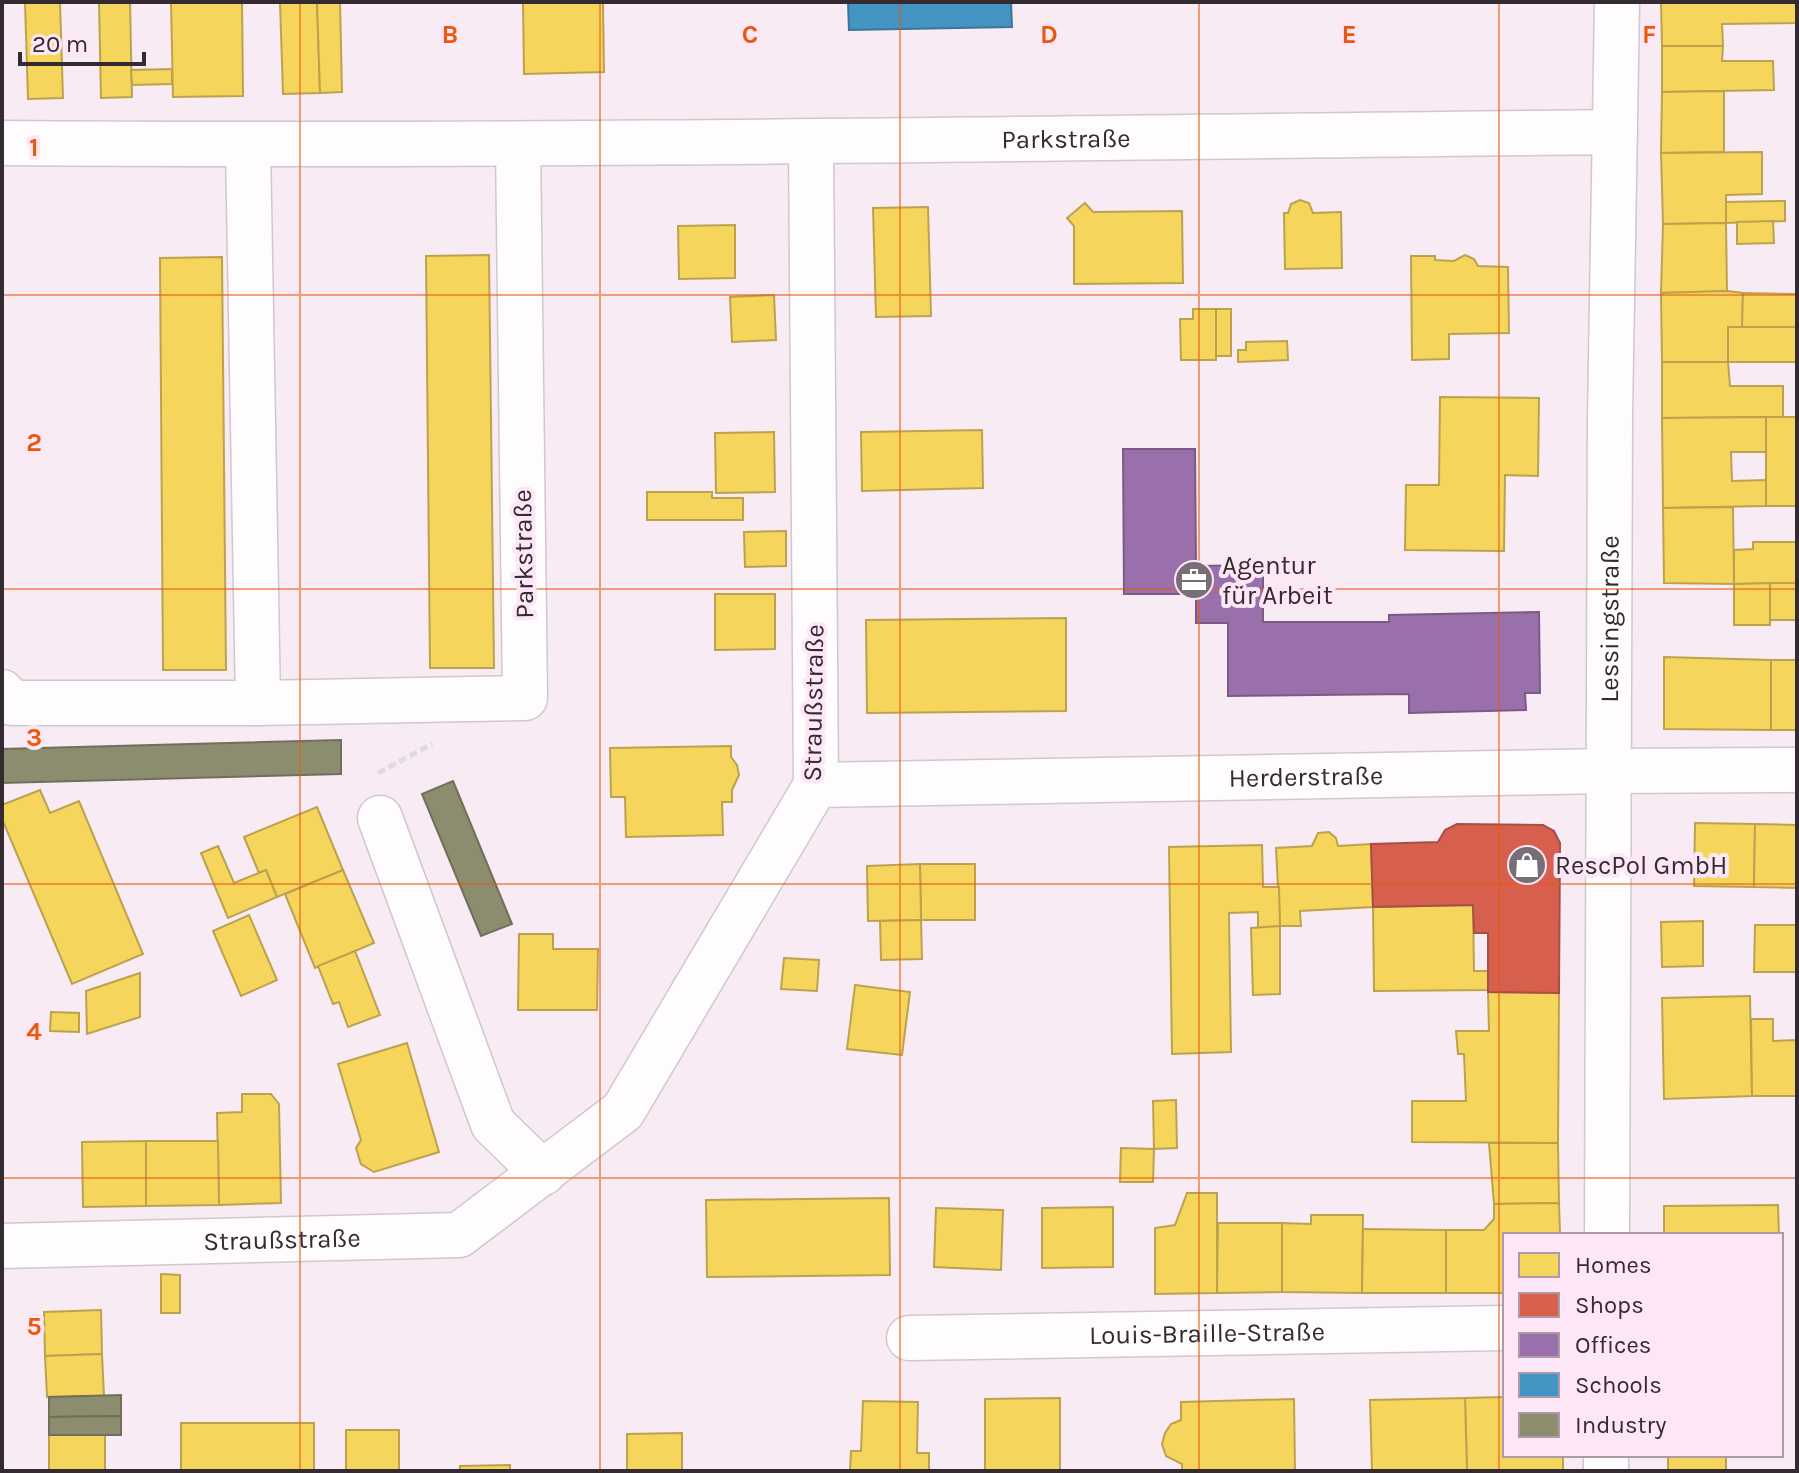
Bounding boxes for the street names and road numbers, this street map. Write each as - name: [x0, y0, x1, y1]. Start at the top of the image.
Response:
- street label: Parkstraße: [1001, 123, 1131, 155]
- street label: Parkstraße: [507, 489, 540, 619]
- street label: Lessingstraße: [1594, 535, 1626, 703]
- street label: Straußstraße: [797, 624, 830, 782]
- street label: Herderstraße: [1228, 760, 1384, 794]
- street label: Straußstraße: [203, 1222, 361, 1257]
- street label: Louis-Braille-Straße: [1089, 1316, 1325, 1351]

